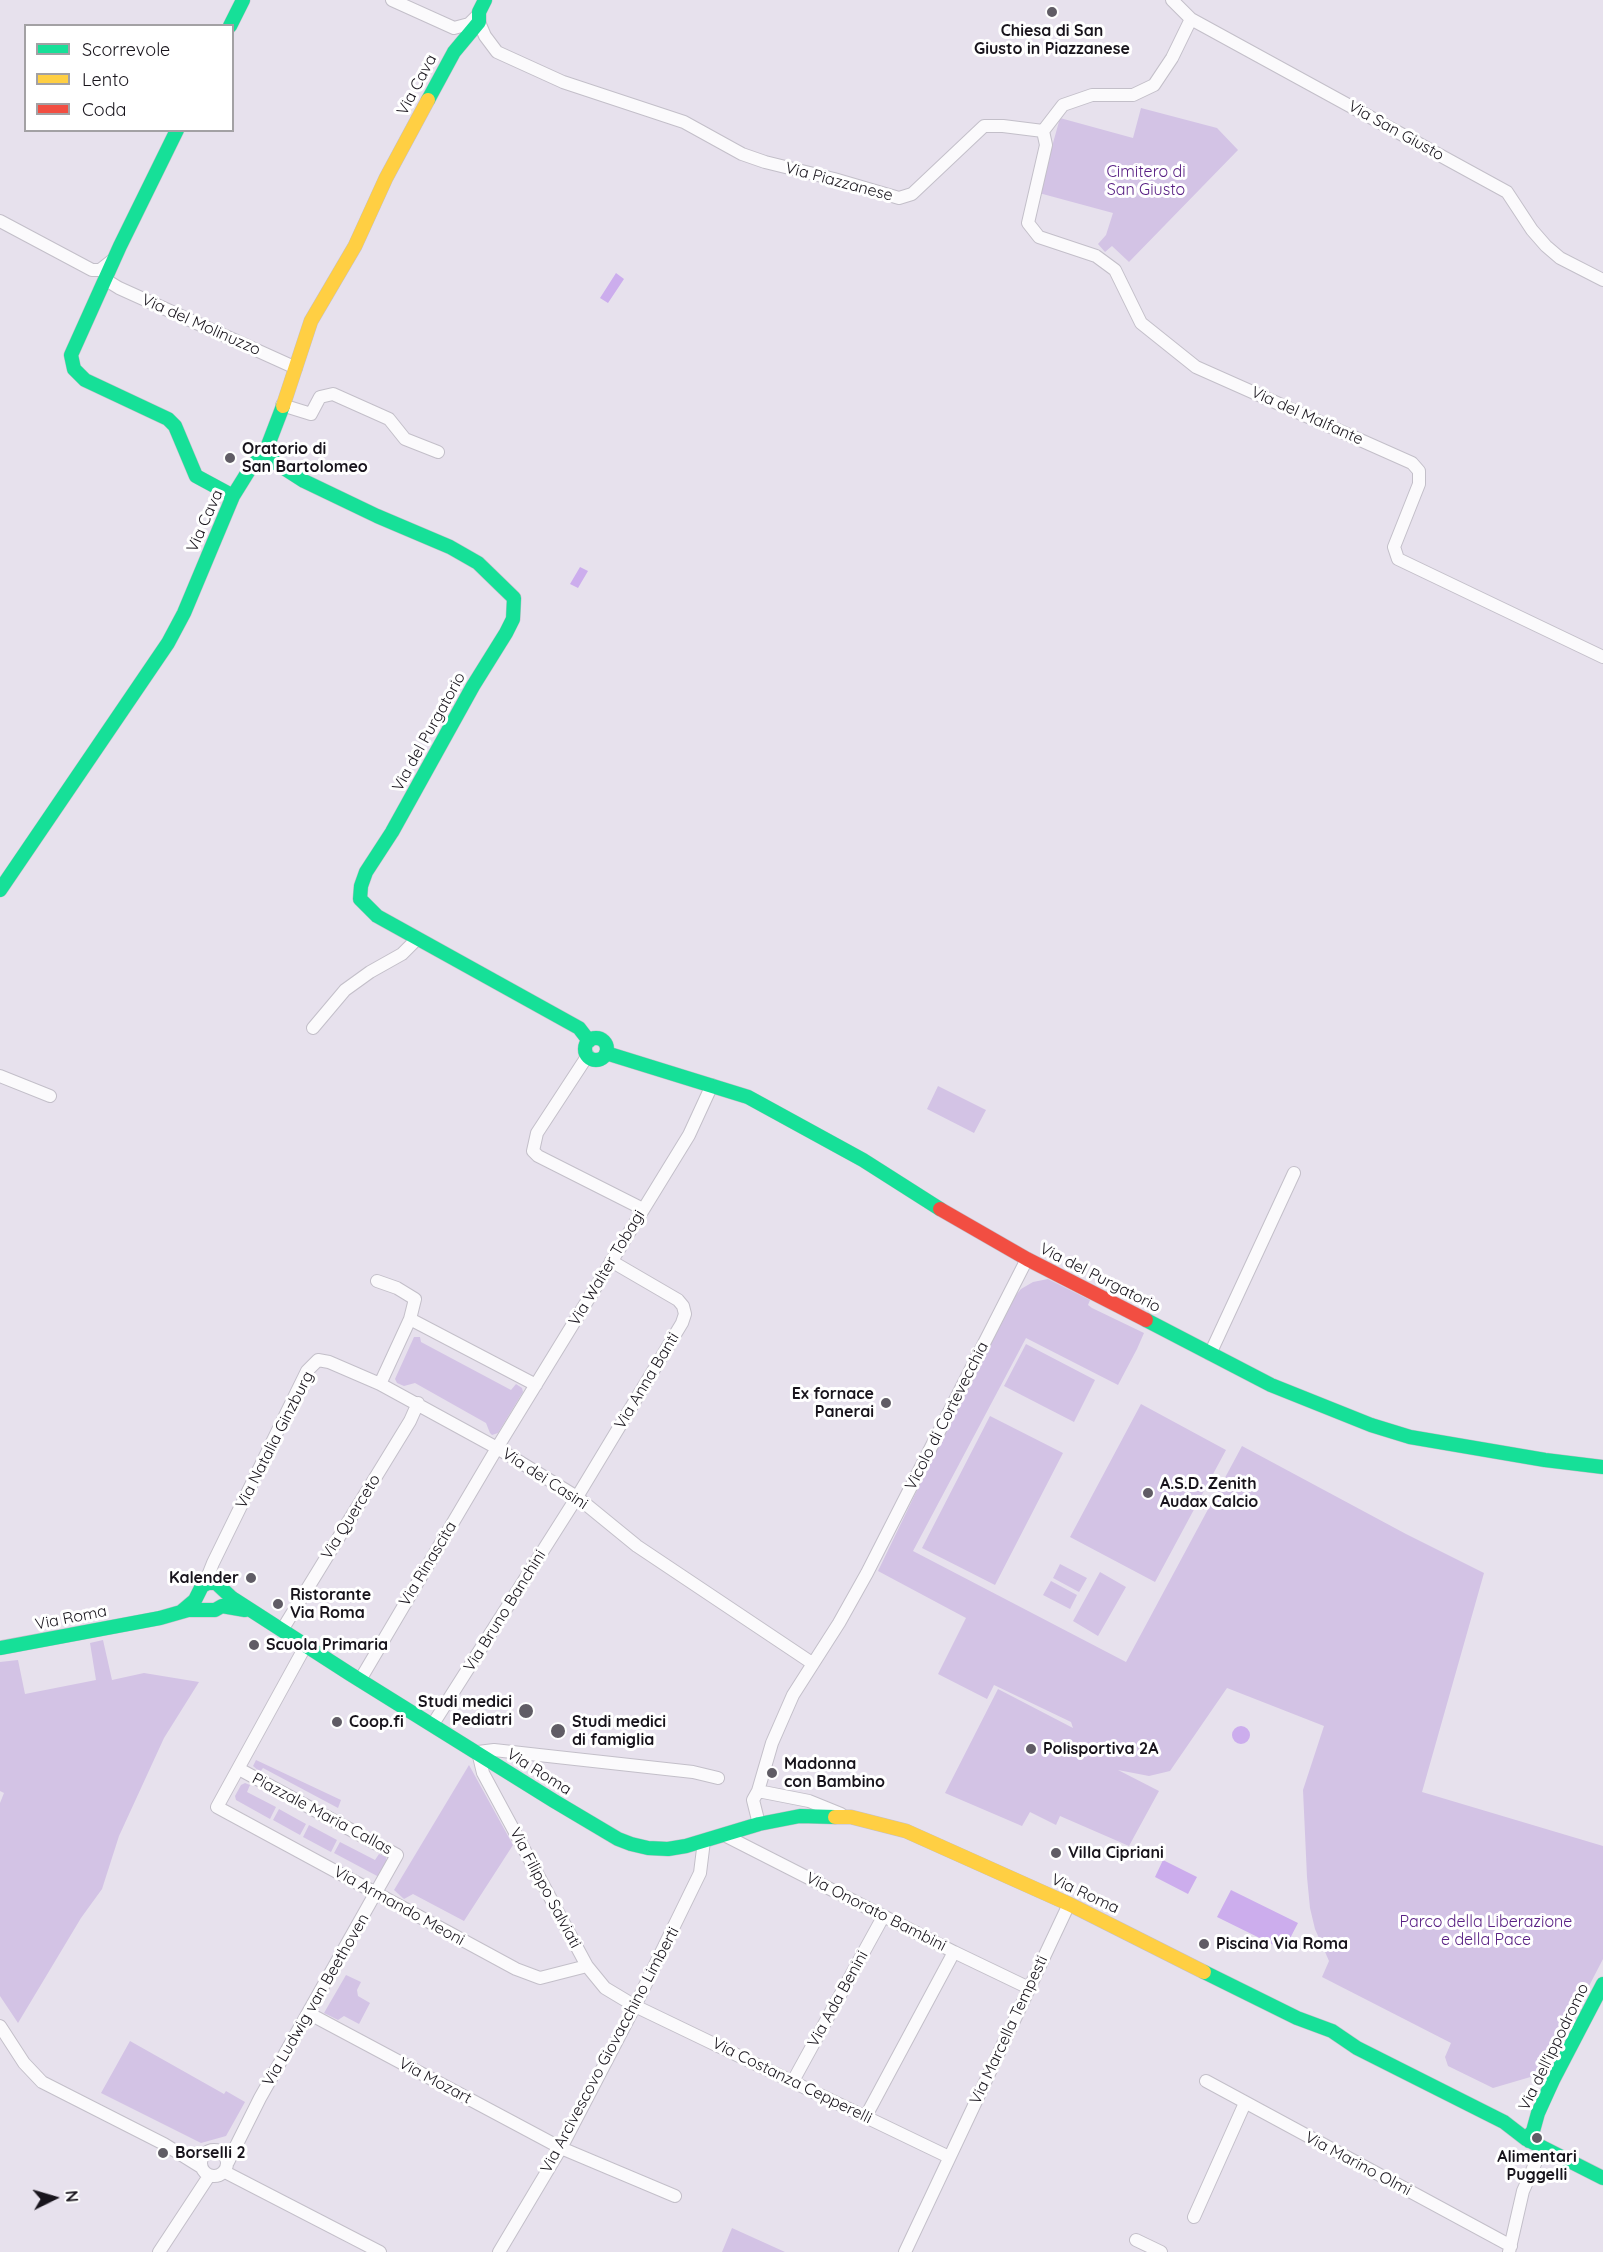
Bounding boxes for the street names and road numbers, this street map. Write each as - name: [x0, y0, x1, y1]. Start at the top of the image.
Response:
- street label: Via Cava: [393, 51, 441, 119]
- street label: Via San Giusto: [1345, 97, 1447, 165]
- street label: Via Piazzanese: [783, 158, 895, 206]
- street label: Via del Molinuzzo: [139, 290, 263, 360]
- street label: Via del Malfante: [1248, 383, 1366, 449]
- street label: Via Cava: [183, 487, 227, 555]
- street label: Via del Purgatorio: [388, 669, 470, 795]
- street label: Via Walter Tobagi: [565, 1207, 649, 1329]
- street label: Via del Purgatorio: [1036, 1239, 1164, 1317]
- street label: Via Anna Banti: [611, 1329, 683, 1433]
- street label: Vicolo di Cortevecchia: [901, 1339, 993, 1493]
- street label: Via Natalia Ginzburg: [232, 1368, 318, 1512]
- street label: Via dei Casini: [499, 1444, 591, 1514]
- street label: Via Querceto: [317, 1471, 385, 1563]
- street label: Via Rinascita: [395, 1518, 461, 1610]
- street label: Via Bruno Banchini: [460, 1547, 550, 1675]
- street label: Via Roma: [33, 1602, 109, 1634]
- street label: Via Roma: [503, 1745, 575, 1799]
- street label: Piazzale Maria Callas: [249, 1769, 395, 1859]
- street label: Via Filippo Salviati: [505, 1825, 585, 1951]
- street label: Via Armando Meoni: [330, 1862, 468, 1950]
- street label: Via Onorato Bambini: [803, 1868, 949, 1956]
- street label: Via Roma: [1048, 1870, 1122, 1918]
- street label: Via Ludwig van Beethoven: [259, 1910, 373, 2090]
- street label: Via Arcivescovo Giovacchino Limberti: [537, 1924, 683, 2176]
- street label: Via Ada Benini: [804, 1948, 872, 2050]
- street label: Via Marcella Tempesti: [966, 1952, 1052, 2108]
- street label: Via dell'ippodromo: [1515, 1980, 1593, 2114]
- street label: Via Costanza Cepperelli: [709, 2034, 875, 2128]
- street label: Via Mozart: [395, 2054, 475, 2108]
- street label: Via Marino Olmi: [1301, 2128, 1415, 2200]

